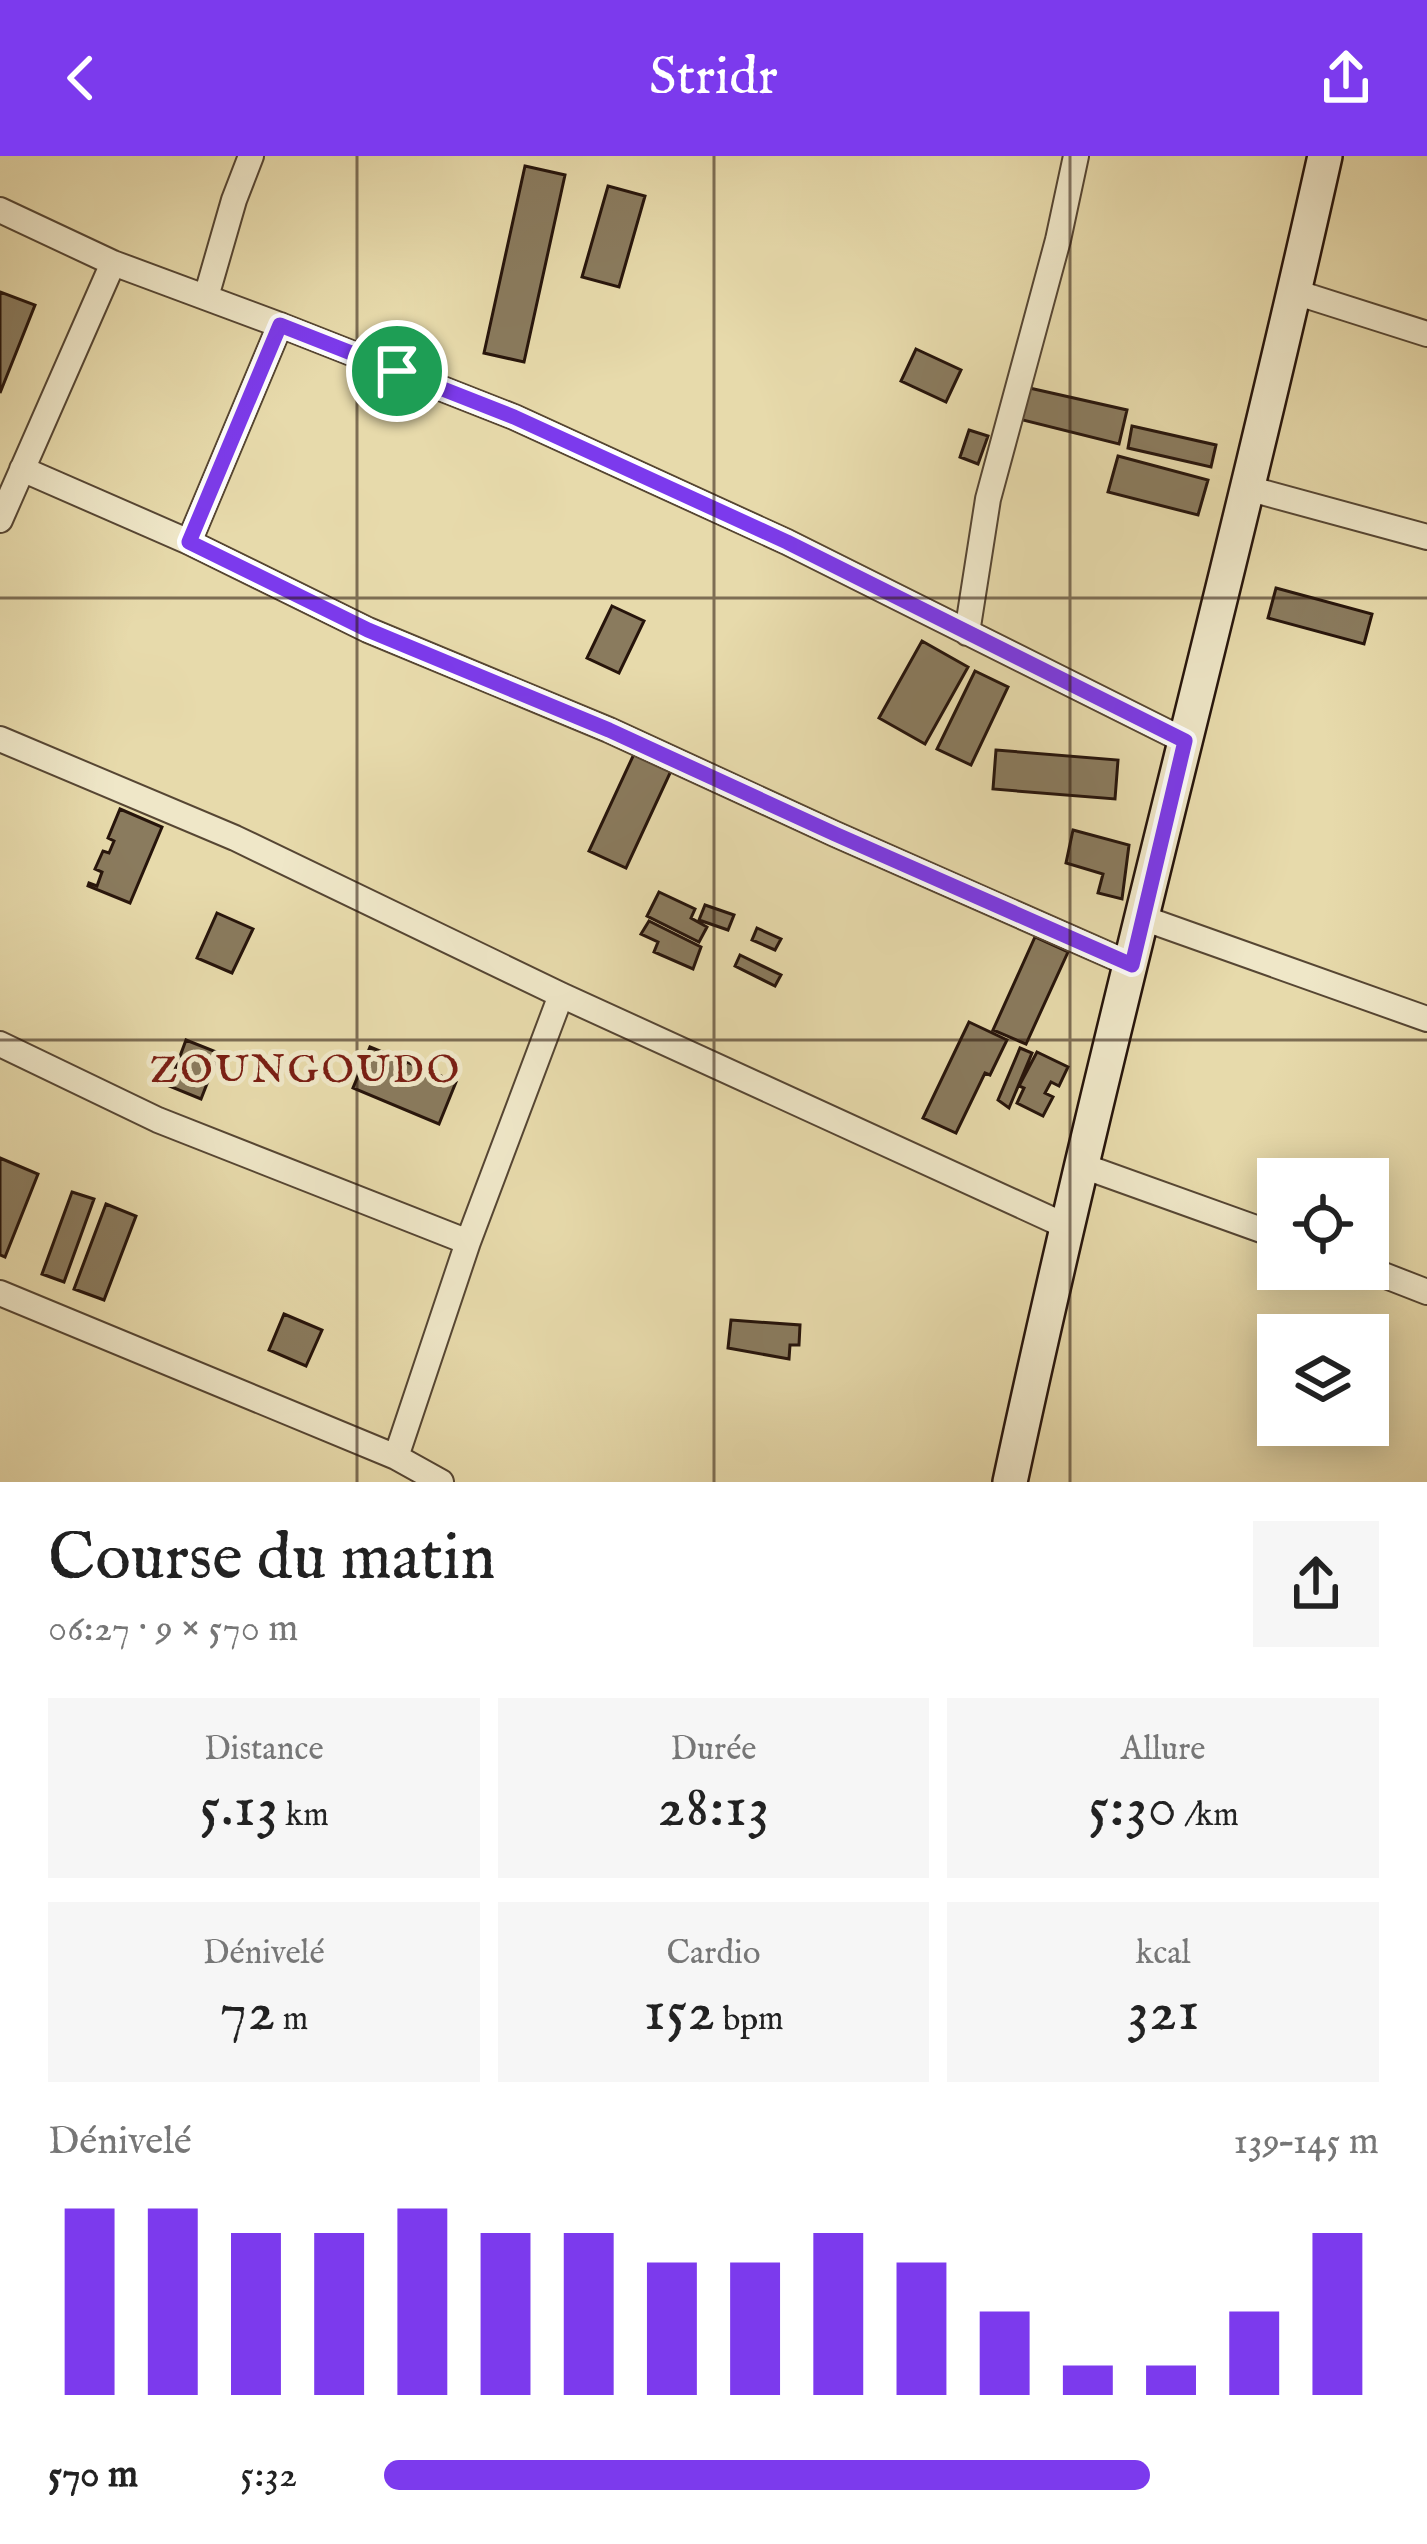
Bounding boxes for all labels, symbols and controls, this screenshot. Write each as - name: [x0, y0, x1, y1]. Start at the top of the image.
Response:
- text: Stridr: [649, 44, 778, 113]
- icon: back: [48, 45, 114, 111]
- icon: share: [1313, 45, 1379, 111]
- pin: [346, 320, 448, 422]
- icon: arrive: [364, 338, 430, 404]
- district label: ZOUNGOUDO: [150, 1047, 462, 1096]
- map controls: [1257, 1158, 1389, 1446]
- button: locate: [1257, 1158, 1389, 1290]
- button: layers: [1257, 1314, 1389, 1446]
- text: Course du matin: [48, 1518, 496, 1602]
- button: share: [1253, 1521, 1379, 1647]
- text: 06:27 · 9 × 570 m: [48, 1605, 298, 1654]
- text: Distance: [204, 1729, 324, 1771]
- text: Durée: [670, 1729, 757, 1771]
- text: Allure: [1121, 1729, 1205, 1771]
- text: 5.13: [199, 1771, 278, 1847]
- text: 28:13: [657, 1771, 770, 1847]
- text: 5:30: [1088, 1771, 1177, 1847]
- text: km: [278, 1795, 329, 1837]
- text: /km: [1177, 1795, 1239, 1837]
- text: Dénivelé: [203, 1933, 325, 1975]
- text: Cardio: [666, 1933, 761, 1975]
- text: kcal: [1136, 1933, 1191, 1975]
- text: 72: [219, 1975, 276, 2051]
- text: 152: [643, 1975, 715, 2051]
- text: 321: [1127, 1975, 1200, 2051]
- text: m: [276, 1999, 308, 2041]
- text: bpm: [715, 1999, 784, 2041]
- text: Dénivelé: [48, 2118, 192, 2167]
- text: 139–145 m: [1234, 2118, 1379, 2167]
- text: 570 m: [48, 2451, 138, 2500]
- text: 5:32: [240, 2451, 297, 2500]

